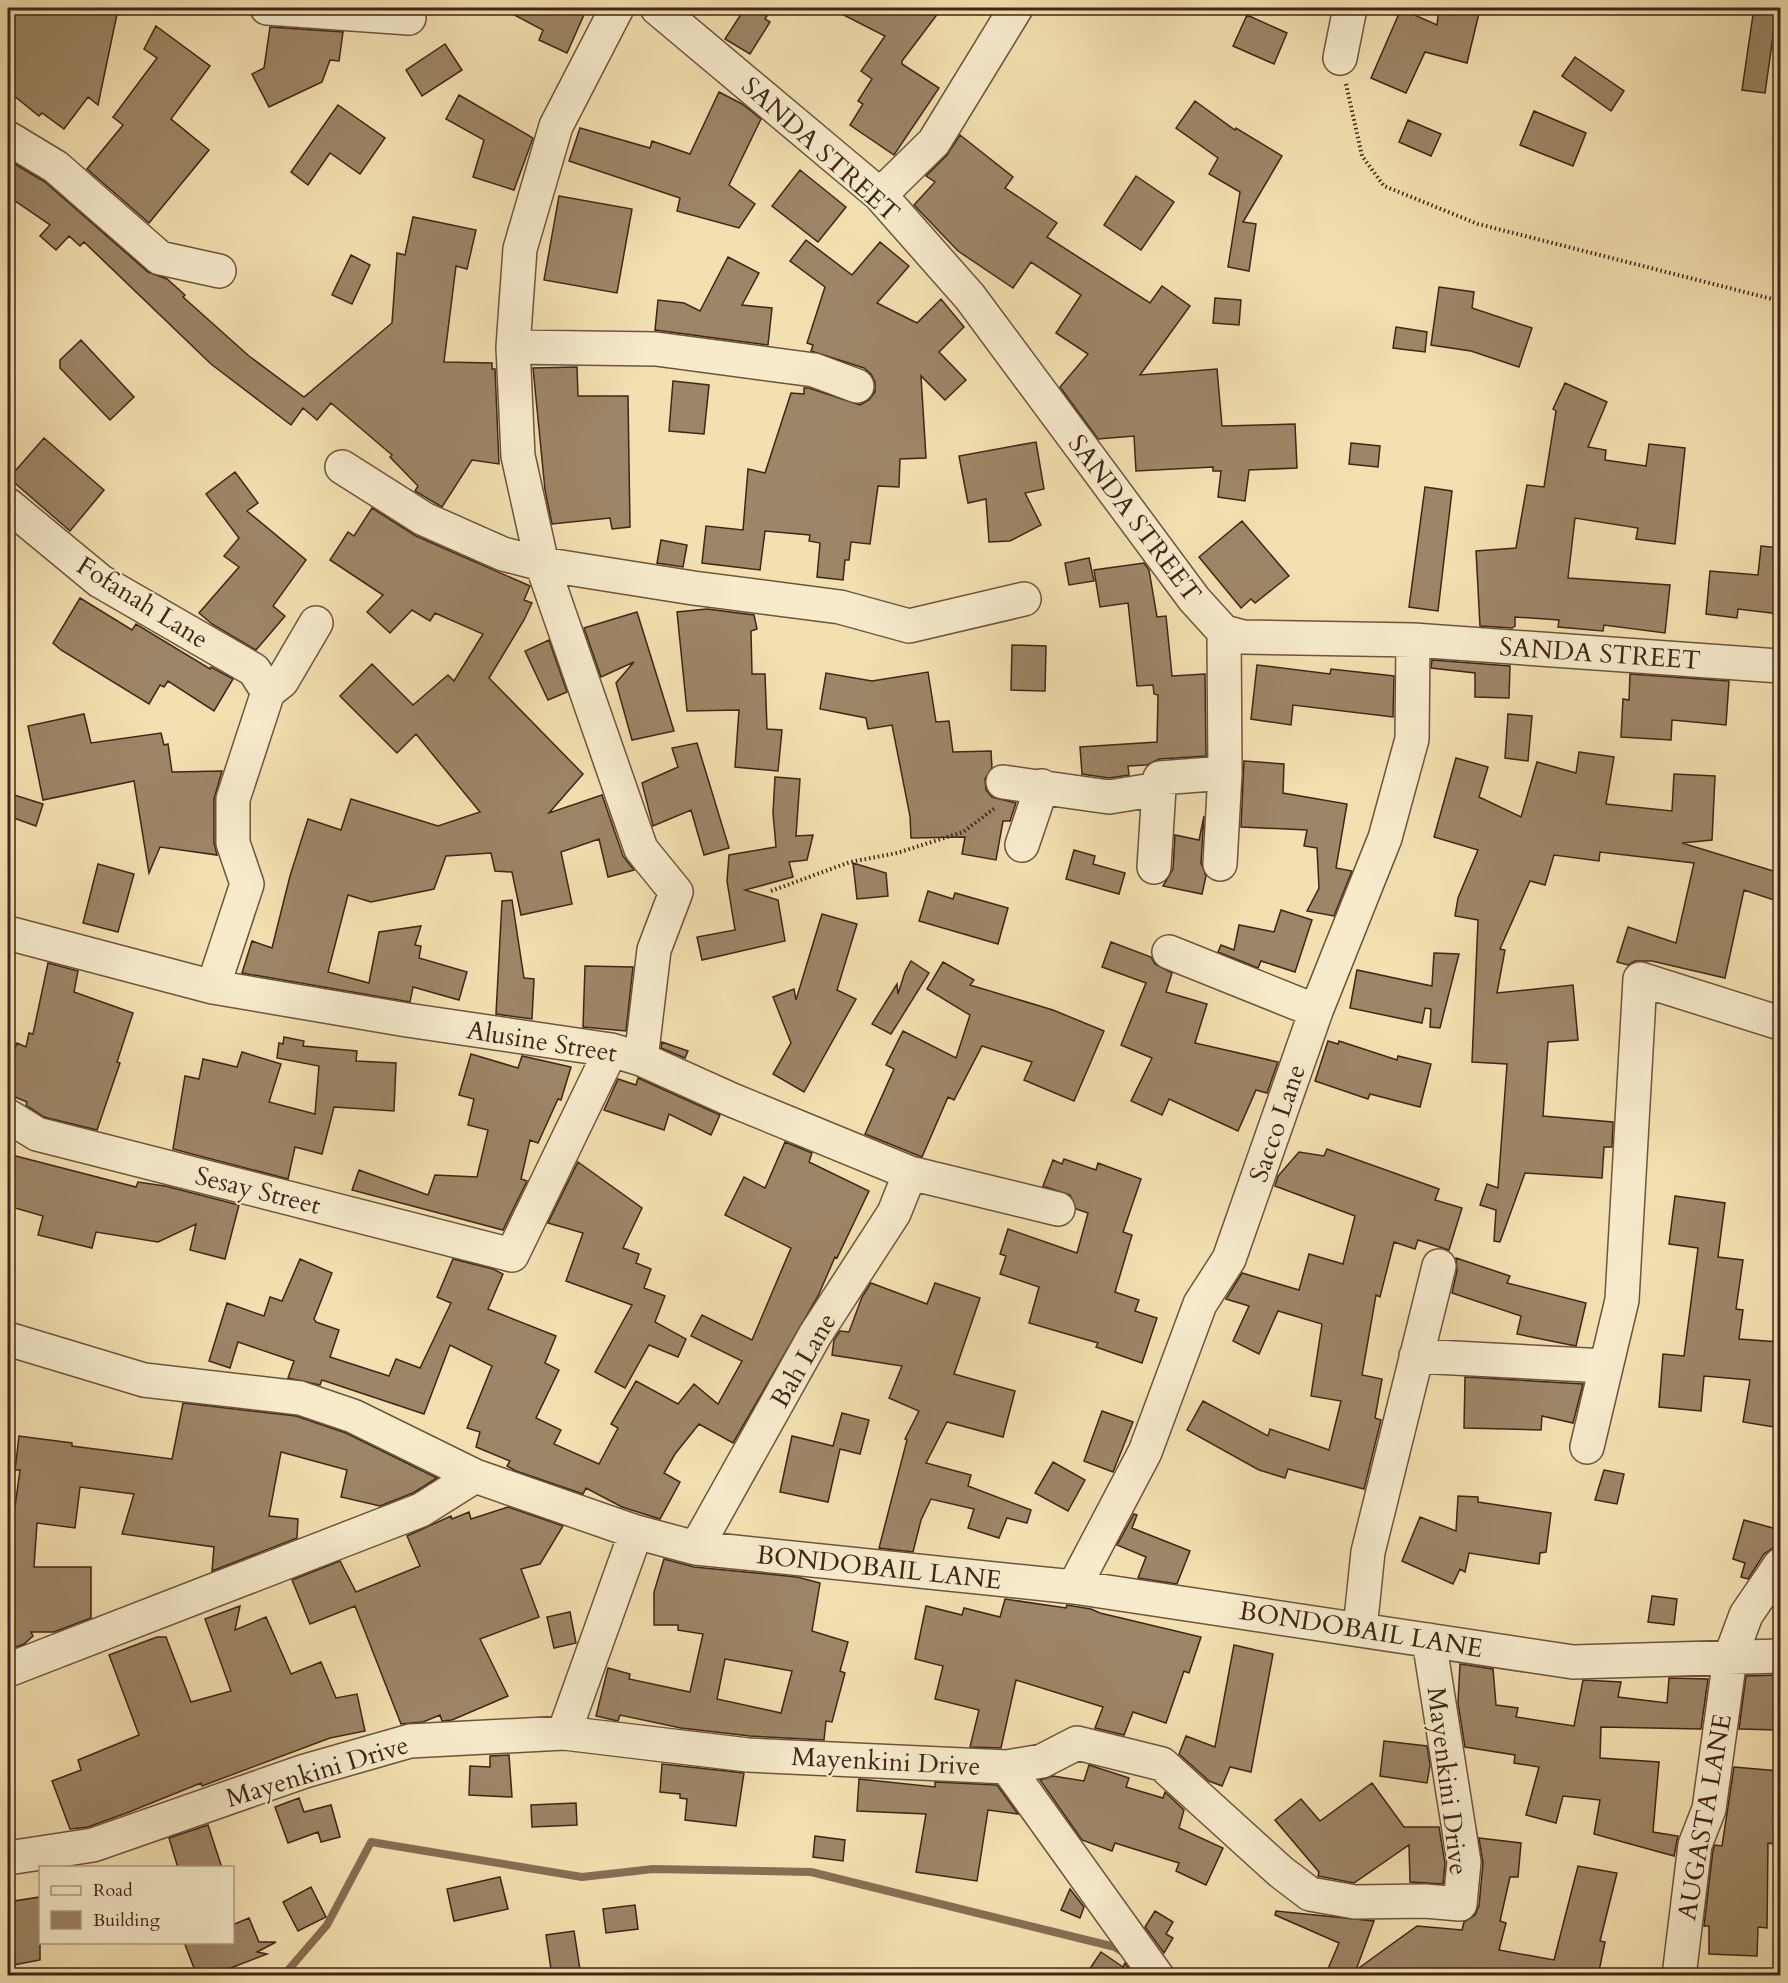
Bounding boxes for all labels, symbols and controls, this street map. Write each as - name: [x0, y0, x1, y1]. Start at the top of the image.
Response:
- street label: SANDA STREET: [734, 69, 907, 230]
- street label: SANDA STREET: [1060, 427, 1209, 609]
- street label: Fofanah Lane: [70, 548, 215, 657]
- street label: SANDA STREET: [1498, 629, 1702, 678]
- street label: Alusine Street: [464, 1012, 619, 1071]
- street label: Sacco Lane: [1241, 1060, 1314, 1187]
- street label: Sesay Street: [192, 1158, 324, 1223]
- street label: Bah Lane: [762, 1307, 845, 1414]
- street label: BONDOBAIL LANE: [755, 1537, 1003, 1598]
- street label: BONDOBAIL LANE: [1237, 1593, 1485, 1666]
- street label: Mayenkini Drive: [1419, 1685, 1476, 1877]
- street label: AUGASTA LANE: [1669, 1711, 1740, 1923]
- street label: Mayenkini Drive: [222, 1727, 413, 1816]
- street label: Mayenkini Drive: [791, 1739, 981, 1784]
- legend: [39, 1866, 234, 1944]
- text: Road: [93, 1878, 133, 1903]
- text: Building: [93, 1908, 161, 1933]

